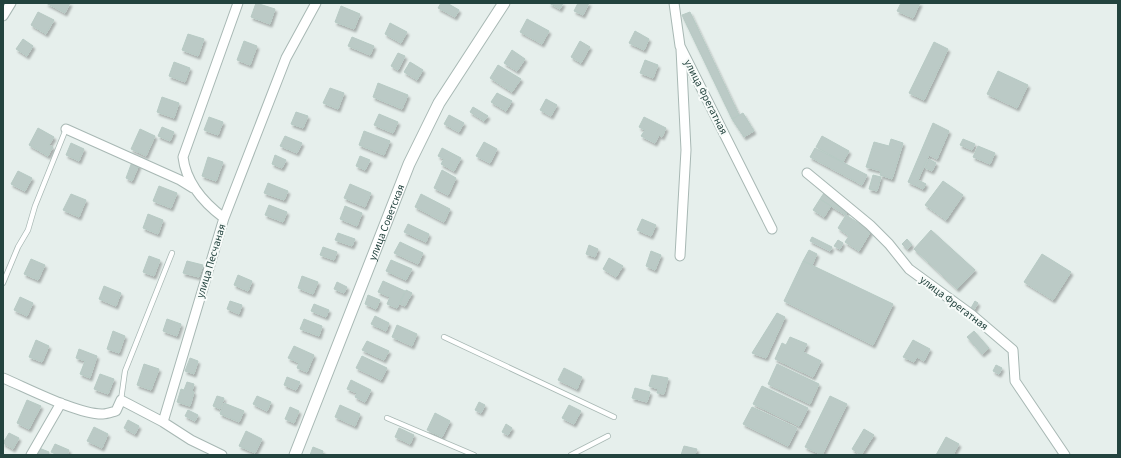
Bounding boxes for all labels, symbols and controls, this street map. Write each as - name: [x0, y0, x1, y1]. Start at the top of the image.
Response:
- street label: улица Фрегатная: [681, 57, 731, 137]
- street label: улица Советская: [364, 182, 408, 263]
- street label: улица Песчаная: [193, 222, 229, 300]
- street label: улица Фрегатная: [916, 272, 992, 334]

